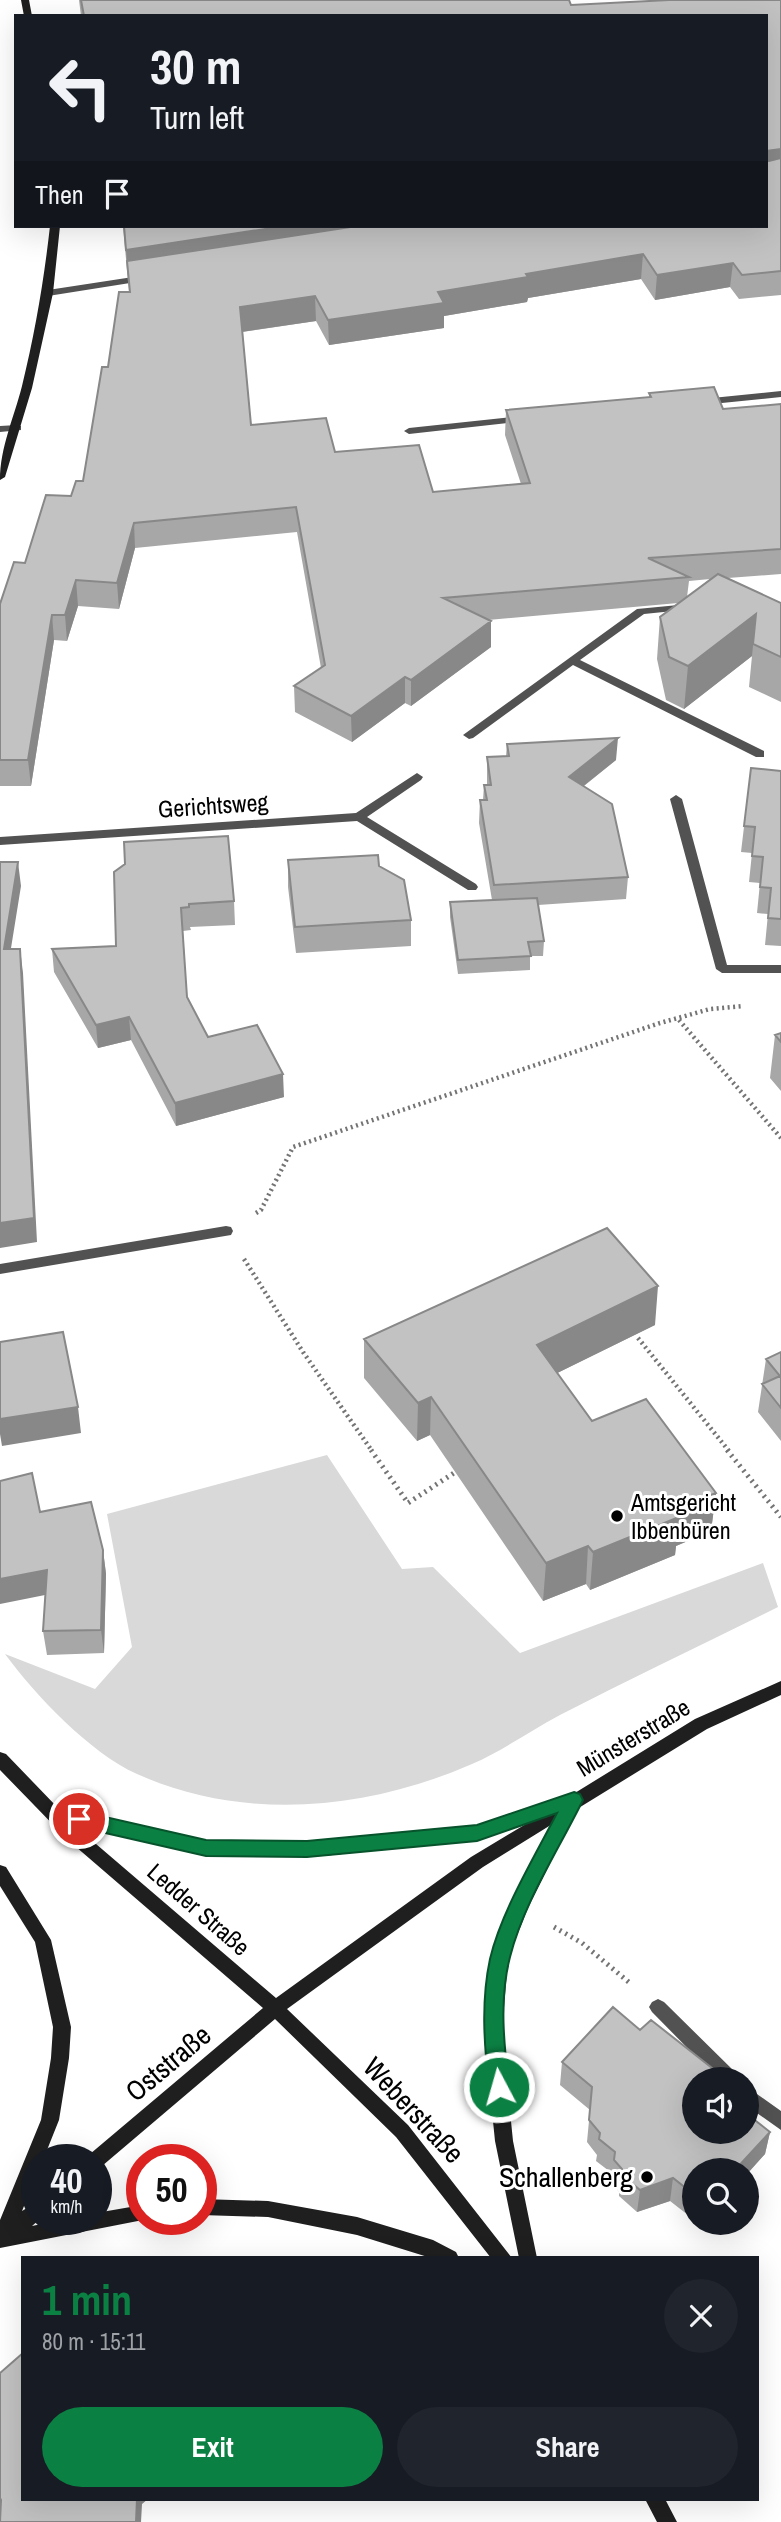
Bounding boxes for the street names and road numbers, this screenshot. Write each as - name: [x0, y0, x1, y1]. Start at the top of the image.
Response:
- street label: Gerichtsweg: [157, 785, 269, 825]
- street label: Münsterstraße: [570, 1691, 696, 1783]
- street label: Ledder Straße: [141, 1856, 257, 1962]
- street label: Oststraße: [117, 2016, 219, 2110]
- street label: Weberstraße: [355, 2049, 473, 2171]

